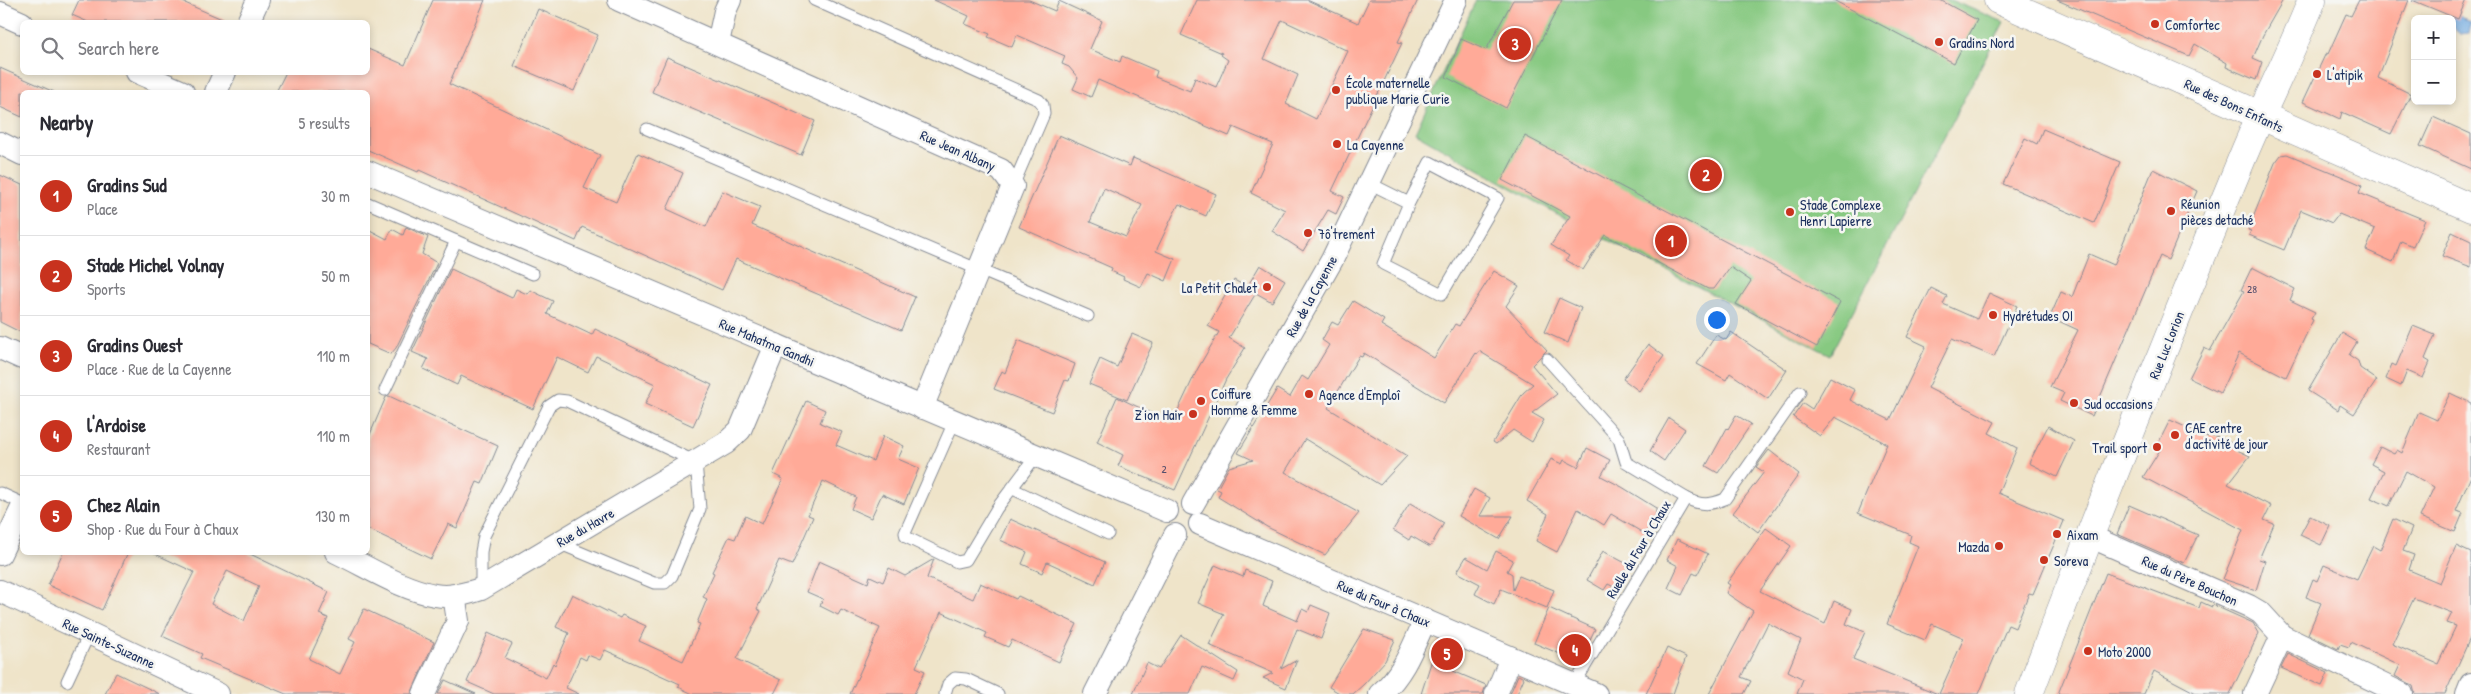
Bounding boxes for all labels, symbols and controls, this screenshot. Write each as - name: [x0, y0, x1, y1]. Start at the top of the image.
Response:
- place label: Comfortec: [2165, 15, 2220, 34]
- map controls: [2411, 15, 2456, 105]
- button: +: [2411, 15, 2456, 60]
- marker: Comfortec: [2149, 18, 2161, 30]
- search box: [20, 20, 370, 75]
- pin: 3: [1499, 25, 1531, 63]
- place label: Gradins Nord: [1949, 33, 2015, 52]
- icon: search: [38, 34, 66, 62]
- text: Search here: [78, 35, 159, 61]
- marker: Gradins Nord: [1933, 36, 1945, 48]
- button: −: [2411, 60, 2456, 105]
- place label: L'atipik: [2327, 65, 2363, 85]
- marker: L'atipik: [2311, 68, 2323, 80]
- place label: École maternelle publique Marie Curie: [1346, 73, 1450, 109]
- street label: Rue des Bons Enfants: [2181, 74, 2287, 136]
- marker: École maternelle publique Marie Curie: [1330, 84, 1342, 96]
- text: Nearby: [40, 108, 93, 137]
- text: 5 results: [299, 112, 350, 134]
- street label: Rue Jean Albany: [917, 125, 999, 176]
- place label: La Cayenne: [1347, 135, 1404, 155]
- marker: La Cayenne: [1331, 138, 1343, 150]
- pin: 2: [1690, 156, 1722, 194]
- text: Gradins Sud: [87, 172, 167, 198]
- text: 1: [53, 185, 59, 207]
- text: 30 m: [321, 185, 350, 207]
- place label: Réunion pièces detaché: [2181, 194, 2254, 230]
- place label: Stade Complexe Henri Lapierre: [1800, 195, 1881, 231]
- text: Place: [87, 198, 118, 220]
- marker: Réunion pièces detaché: [2165, 205, 2177, 217]
- marker: Stade Complexe Henri Lapierre: [1784, 206, 1796, 218]
- pin: 1: [1655, 222, 1687, 260]
- place label: 7ô'trement: [1318, 224, 1375, 243]
- marker: 7ô'trement: [1302, 227, 1314, 239]
- text: Stade Michel Volnay: [87, 252, 224, 278]
- street label: Rue de la Cayenne: [1281, 252, 1342, 341]
- text: 2: [52, 265, 60, 287]
- text: 50 m: [322, 265, 350, 287]
- text: Sports: [87, 278, 125, 300]
- place label: La Petit Chalet: [1182, 278, 1257, 297]
- marker: La Petit Chalet: [1261, 281, 1273, 293]
- house number: 28: [2247, 282, 2257, 296]
- place label: Hydrétudes OI: [2003, 306, 2073, 326]
- your location: [1704, 307, 1730, 333]
- street label: Rue Luc Lorion: [2144, 308, 2188, 382]
- marker: Hydrétudes OI: [1987, 309, 1999, 321]
- street label: Rue Mahatma Gandhi: [716, 313, 818, 371]
- text: Gradins Ouest: [87, 332, 182, 358]
- text: 3: [52, 345, 60, 367]
- text: 110 m: [317, 345, 350, 367]
- text: Place · Rue de la Cayenne: [87, 358, 232, 380]
- place label: Coiffure Homme & Femme: [1211, 384, 1298, 419]
- place label: Agence d'Emploî: [1319, 385, 1401, 405]
- marker: Agence d'Emploî: [1303, 388, 1315, 400]
- place label: Sud occasions: [2084, 394, 2153, 413]
- marker: Coiffure Homme & Femme: [1195, 395, 1207, 407]
- marker: Sud occasions: [2068, 397, 2080, 409]
- place label: Z'ion Hair: [1135, 405, 1184, 424]
- marker: Z'ion Hair: [1187, 408, 1199, 420]
- text: l'Ardoise: [87, 412, 146, 438]
- place label: CAE centre d'activité de jour: [2185, 418, 2269, 454]
- text: 4: [53, 425, 59, 447]
- text: 110 m: [317, 425, 350, 447]
- marker: CAE centre d'activité de jour: [2169, 429, 2181, 441]
- text: Restaurant: [87, 438, 150, 460]
- place label: Trail sport: [2092, 438, 2147, 458]
- marker: Trail sport: [2151, 441, 2163, 453]
- house number: 2: [1161, 462, 1167, 476]
- text: Chez Alain: [87, 492, 160, 518]
- street label: Ruelle du Four à Chaux: [1601, 496, 1675, 602]
- street label: Rue du Havre: [553, 503, 618, 551]
- text: 5: [53, 505, 59, 527]
- text: 130 m: [315, 505, 350, 527]
- text: Shop · Rue du Four à Chaux: [87, 518, 239, 540]
- place label: Aixam: [2067, 525, 2098, 544]
- marker: Aixam: [2051, 528, 2063, 540]
- place label: Mazda: [1958, 537, 1990, 556]
- marker: Mazda: [1993, 540, 2005, 552]
- street label: Rue du Père Bouchon: [2139, 550, 2241, 610]
- place label: Soreva: [2054, 551, 2089, 570]
- marker: Soreva: [2038, 554, 2050, 566]
- street label: Rue du Four à Chaux: [1334, 575, 1434, 631]
- street label: Rue Sainte-Suzanne: [60, 613, 159, 673]
- pin: 4: [1559, 631, 1591, 669]
- pin: 5: [1431, 635, 1463, 673]
- place label: Moto 2000: [2098, 642, 2151, 661]
- marker: Moto 2000: [2082, 645, 2094, 657]

